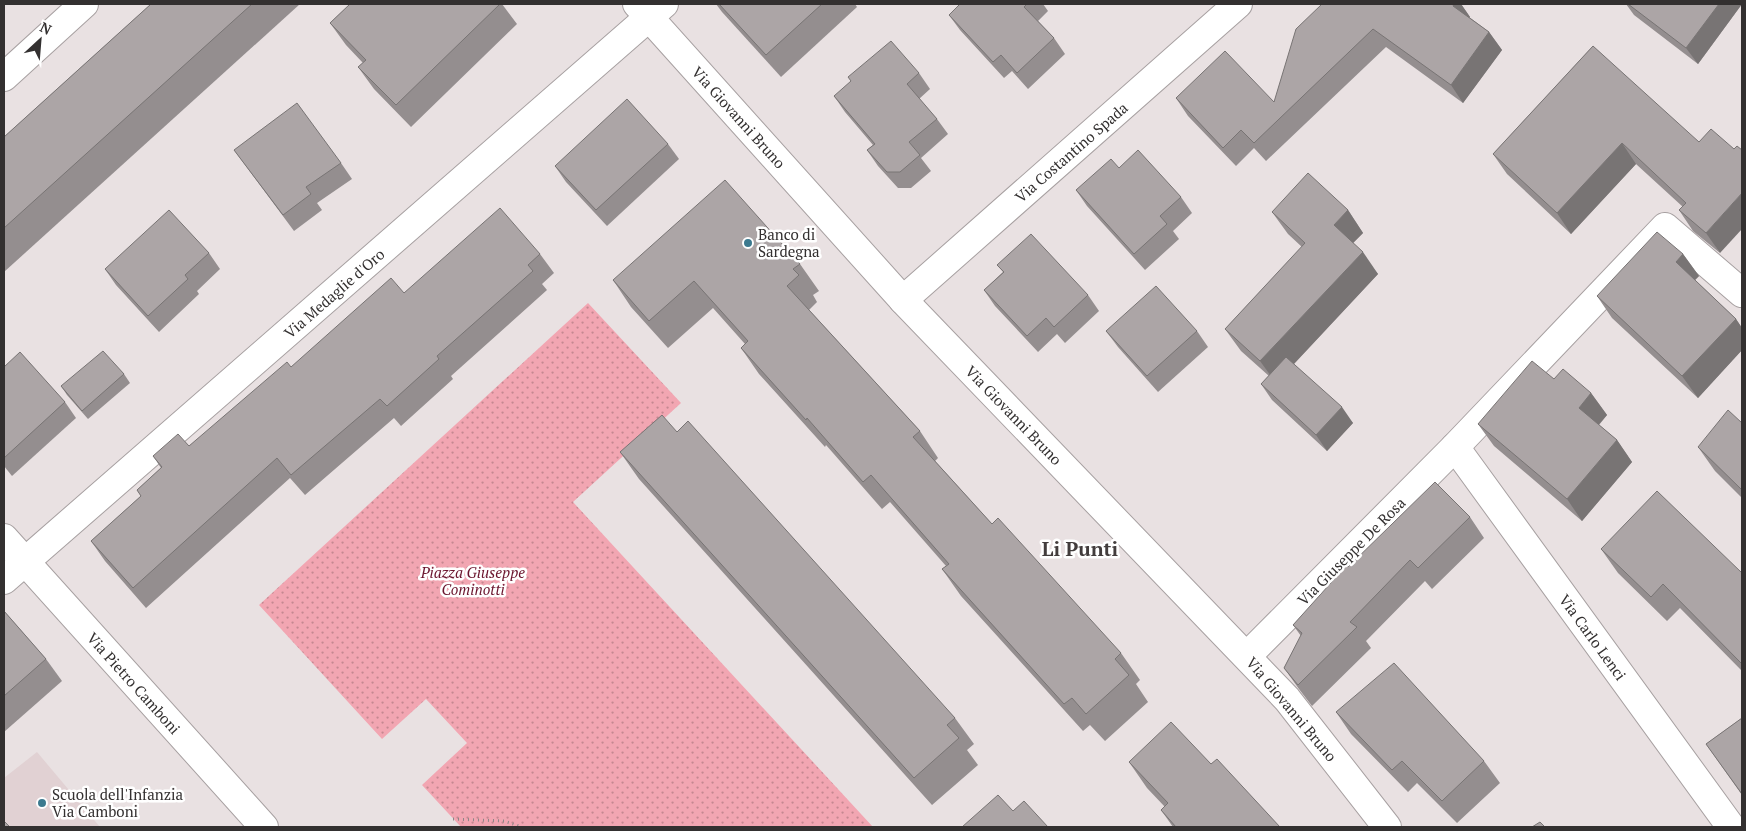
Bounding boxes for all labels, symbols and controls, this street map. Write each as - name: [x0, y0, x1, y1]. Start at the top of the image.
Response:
- north arrow: [15, 15, 65, 65]
- text: N: [37, 17, 55, 39]
- street label: Via Giovanni Bruno: [688, 62, 790, 172]
- street label: Via Costantino Spada: [1010, 97, 1132, 206]
- place label: Banco di Sardegna: [758, 224, 820, 261]
- marker: Banco di Sardegna: [742, 237, 754, 249]
- street label: Via Medaglie d'Oro: [280, 244, 388, 342]
- street label: Via Giovanni Bruno: [961, 361, 1067, 469]
- street label: Via Giuseppe De Rosa: [1293, 492, 1410, 609]
- district label: Li Punti: [1042, 535, 1119, 562]
- park label: Piazza Giuseppe Cominotti: [420, 562, 525, 599]
- street label: Via Carlo Lenci: [1555, 590, 1631, 684]
- street label: Via Pietro Camboni: [83, 628, 185, 738]
- street label: Via Giovanni Bruno: [1242, 652, 1342, 766]
- place label: Scuola dell'Infanzia Via Camboni: [52, 784, 184, 821]
- marker: Scuola dell'Infanzia Via Camboni: [36, 797, 48, 809]

